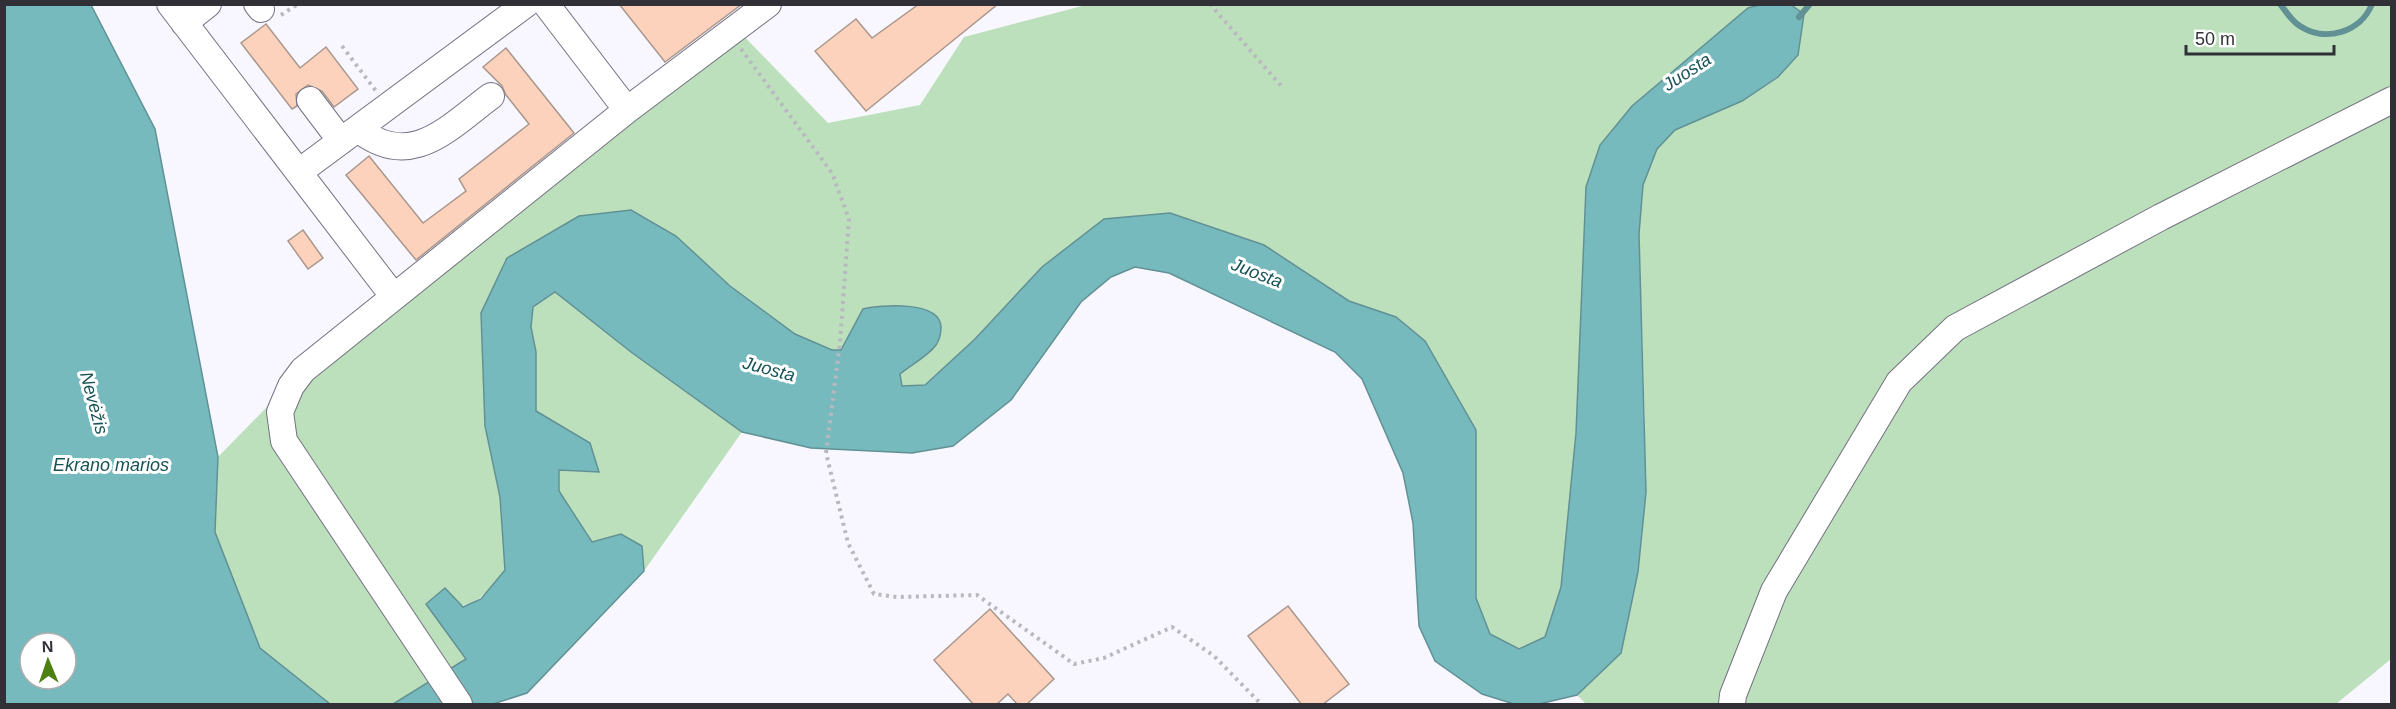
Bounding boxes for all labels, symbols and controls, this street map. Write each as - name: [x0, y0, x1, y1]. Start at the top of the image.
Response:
- scale bar: [2186, 18, 2334, 56]
- text: 50 m: [2195, 29, 2235, 49]
- water label: Juosta: [1658, 49, 1715, 95]
- water label: Juosta: [1228, 254, 1285, 292]
- water label: Juosta: [740, 352, 797, 386]
- water label: Nevėžis: [76, 369, 112, 437]
- water label: Ekrano marios: [53, 455, 169, 475]
- north arrow: [18, 631, 78, 691]
- text: N: [41, 638, 54, 655]

